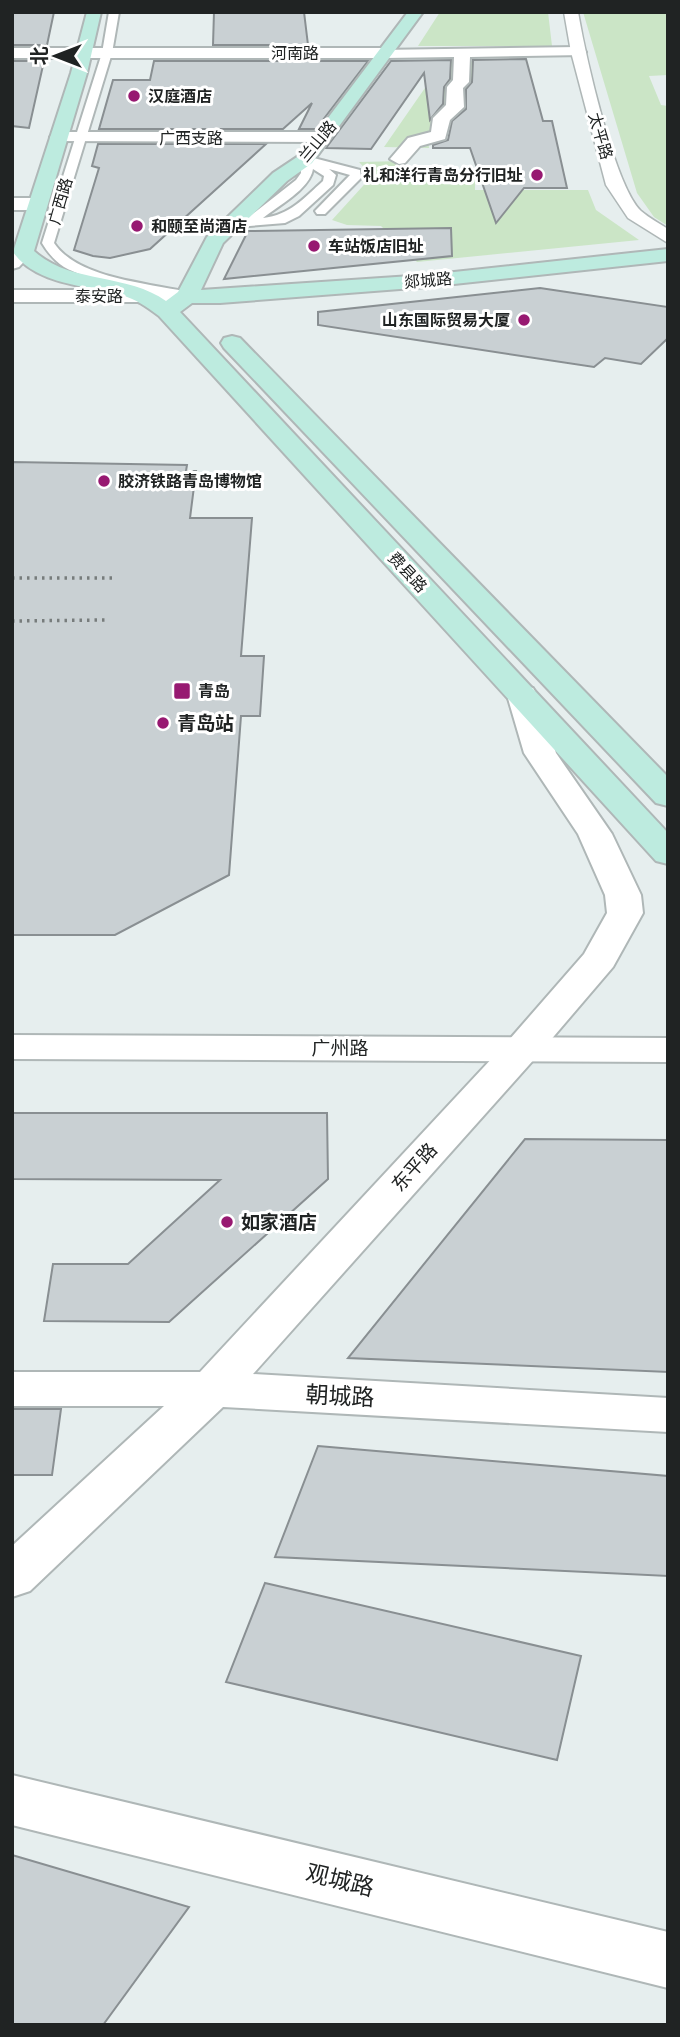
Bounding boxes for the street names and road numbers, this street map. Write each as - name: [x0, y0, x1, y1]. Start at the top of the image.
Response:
- street label: 河南路: [271, 44, 319, 63]
- street label: 太平路: [585, 110, 616, 162]
- street label: 兰山路: [295, 117, 340, 166]
- street label: 广西支路: [159, 129, 223, 148]
- street label: 广西路: [45, 175, 76, 227]
- street label: 郯城路: [403, 269, 453, 292]
- street label: 泰安路: [75, 287, 123, 306]
- street label: 费县路: [384, 548, 431, 596]
- street label: 广州路: [311, 1037, 369, 1060]
- street label: 东平路: [387, 1138, 442, 1196]
- street label: 朝城路: [305, 1380, 375, 1412]
- street label: 观城路: [303, 1858, 377, 1902]

